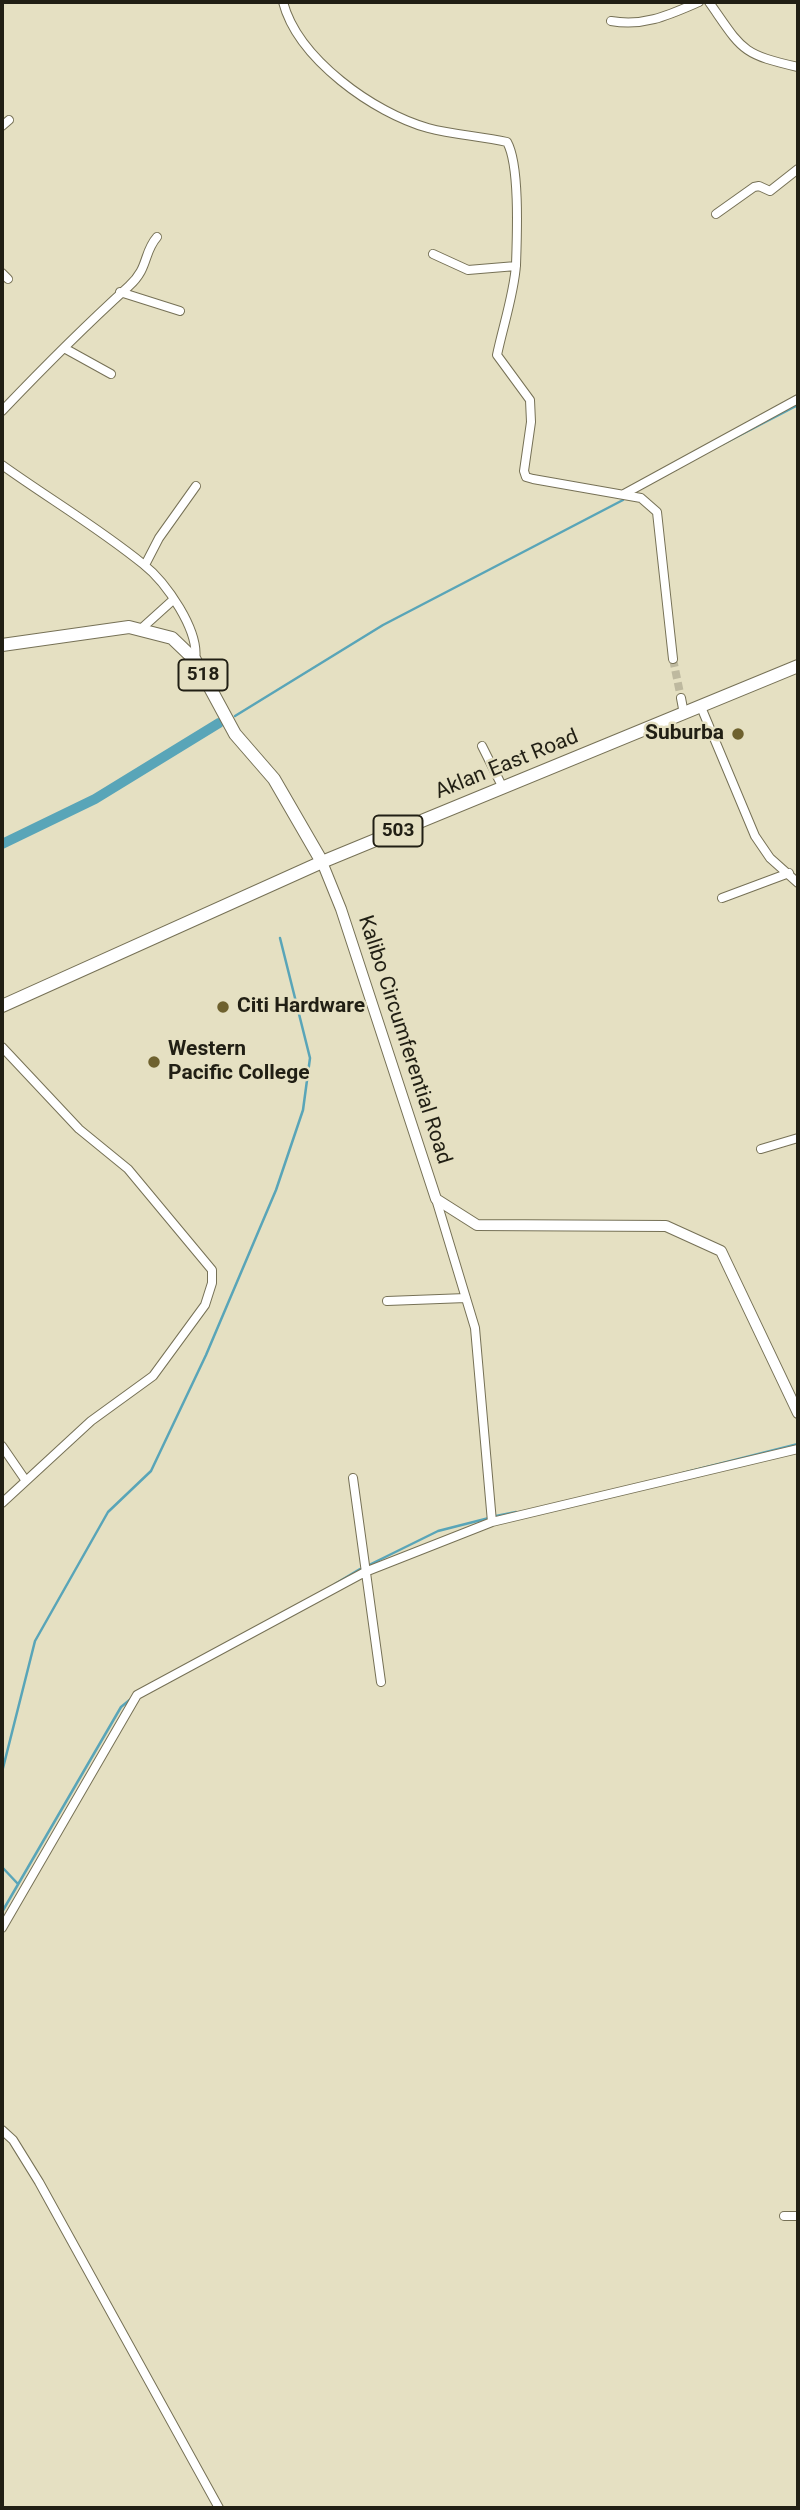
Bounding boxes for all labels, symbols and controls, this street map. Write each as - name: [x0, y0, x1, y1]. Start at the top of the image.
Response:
- road number: 518: [178, 660, 228, 690]
- place label: Suburba: [645, 721, 724, 747]
- street label: Aklan East Road: [432, 725, 582, 805]
- marker: Suburba: [730, 726, 746, 742]
- road number: 503: [374, 816, 422, 846]
- street label: Kalibo Circumferential Road: [352, 912, 456, 1168]
- place label: Citi Hardware: [237, 994, 365, 1020]
- marker: Citi Hardware: [215, 999, 231, 1015]
- place label: Western Pacific College: [168, 1037, 310, 1087]
- marker: Western Pacific College: [146, 1054, 162, 1070]

